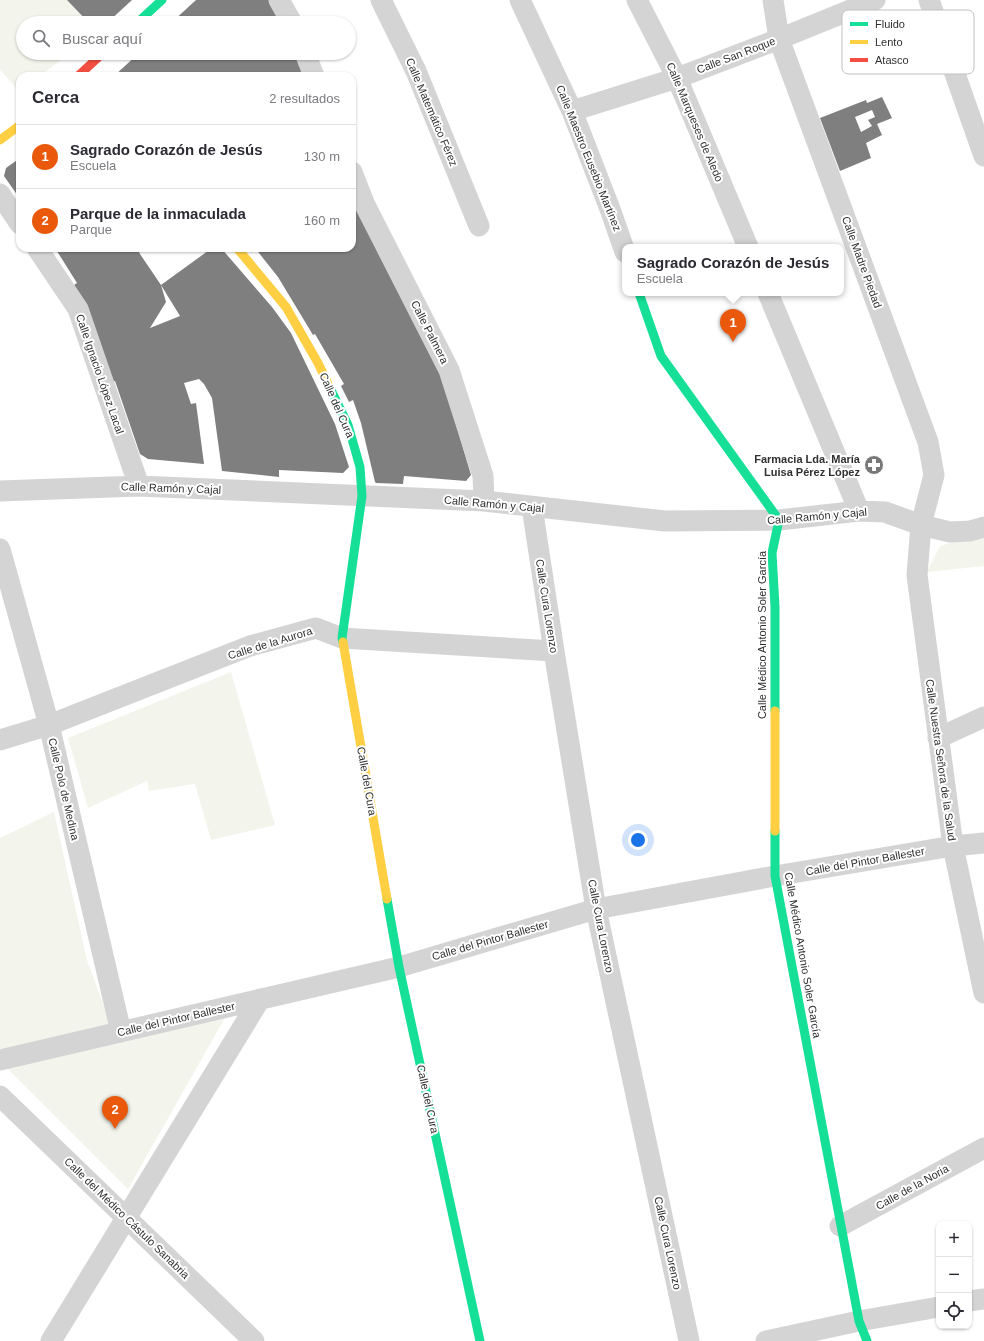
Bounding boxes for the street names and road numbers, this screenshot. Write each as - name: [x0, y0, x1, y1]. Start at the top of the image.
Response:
- street label: Calle San Roque: [695, 34, 777, 76]
- street label: Calle Matemático Férez: [404, 56, 460, 168]
- street label: Calle Marqueses de Aledo: [664, 61, 726, 183]
- street label: Calle Maestro Eusebio Martínez: [554, 83, 624, 233]
- street label: Calle Madre Piedad: [840, 215, 884, 309]
- street label: Calle Palmera: [409, 298, 451, 366]
- street label: Calle Ignacio López Lacal: [74, 312, 126, 436]
- street label: Calle del Cura: [317, 371, 357, 440]
- street label: Calle Ramón y Cajal: [121, 480, 221, 496]
- street label: Calle Ramón y Cajal: [444, 494, 544, 514]
- street label: Calle Ramón y Cajal: [767, 506, 867, 526]
- street label: Calle Médico Antonio Soler García: [756, 550, 768, 719]
- street label: Calle Cura Lorenzo: [534, 558, 560, 654]
- street label: Calle de la Aurora: [226, 624, 314, 662]
- street label: Calle Nuestra Señora de la Salud: [924, 678, 958, 842]
- street label: Calle Polo de Medina: [46, 737, 82, 842]
- street label: Calle del Cura: [355, 746, 379, 817]
- street label: Calle del Pintor Ballester: [805, 845, 926, 877]
- street label: Calle Médico Antonio Soler García: [782, 871, 824, 1040]
- street label: Calle Cura Lorenzo: [586, 878, 616, 974]
- street label: Calle del Pintor Ballester: [430, 918, 550, 962]
- street label: Calle del Pintor Ballester: [116, 1000, 236, 1038]
- street label: Calle del Cura: [415, 1064, 441, 1135]
- street label: Calle del Médico Cástulo Sanabria: [62, 1155, 192, 1282]
- street label: Calle de la Noria: [874, 1162, 951, 1212]
- street label: Calle Cura Lorenzo: [652, 1195, 684, 1291]

